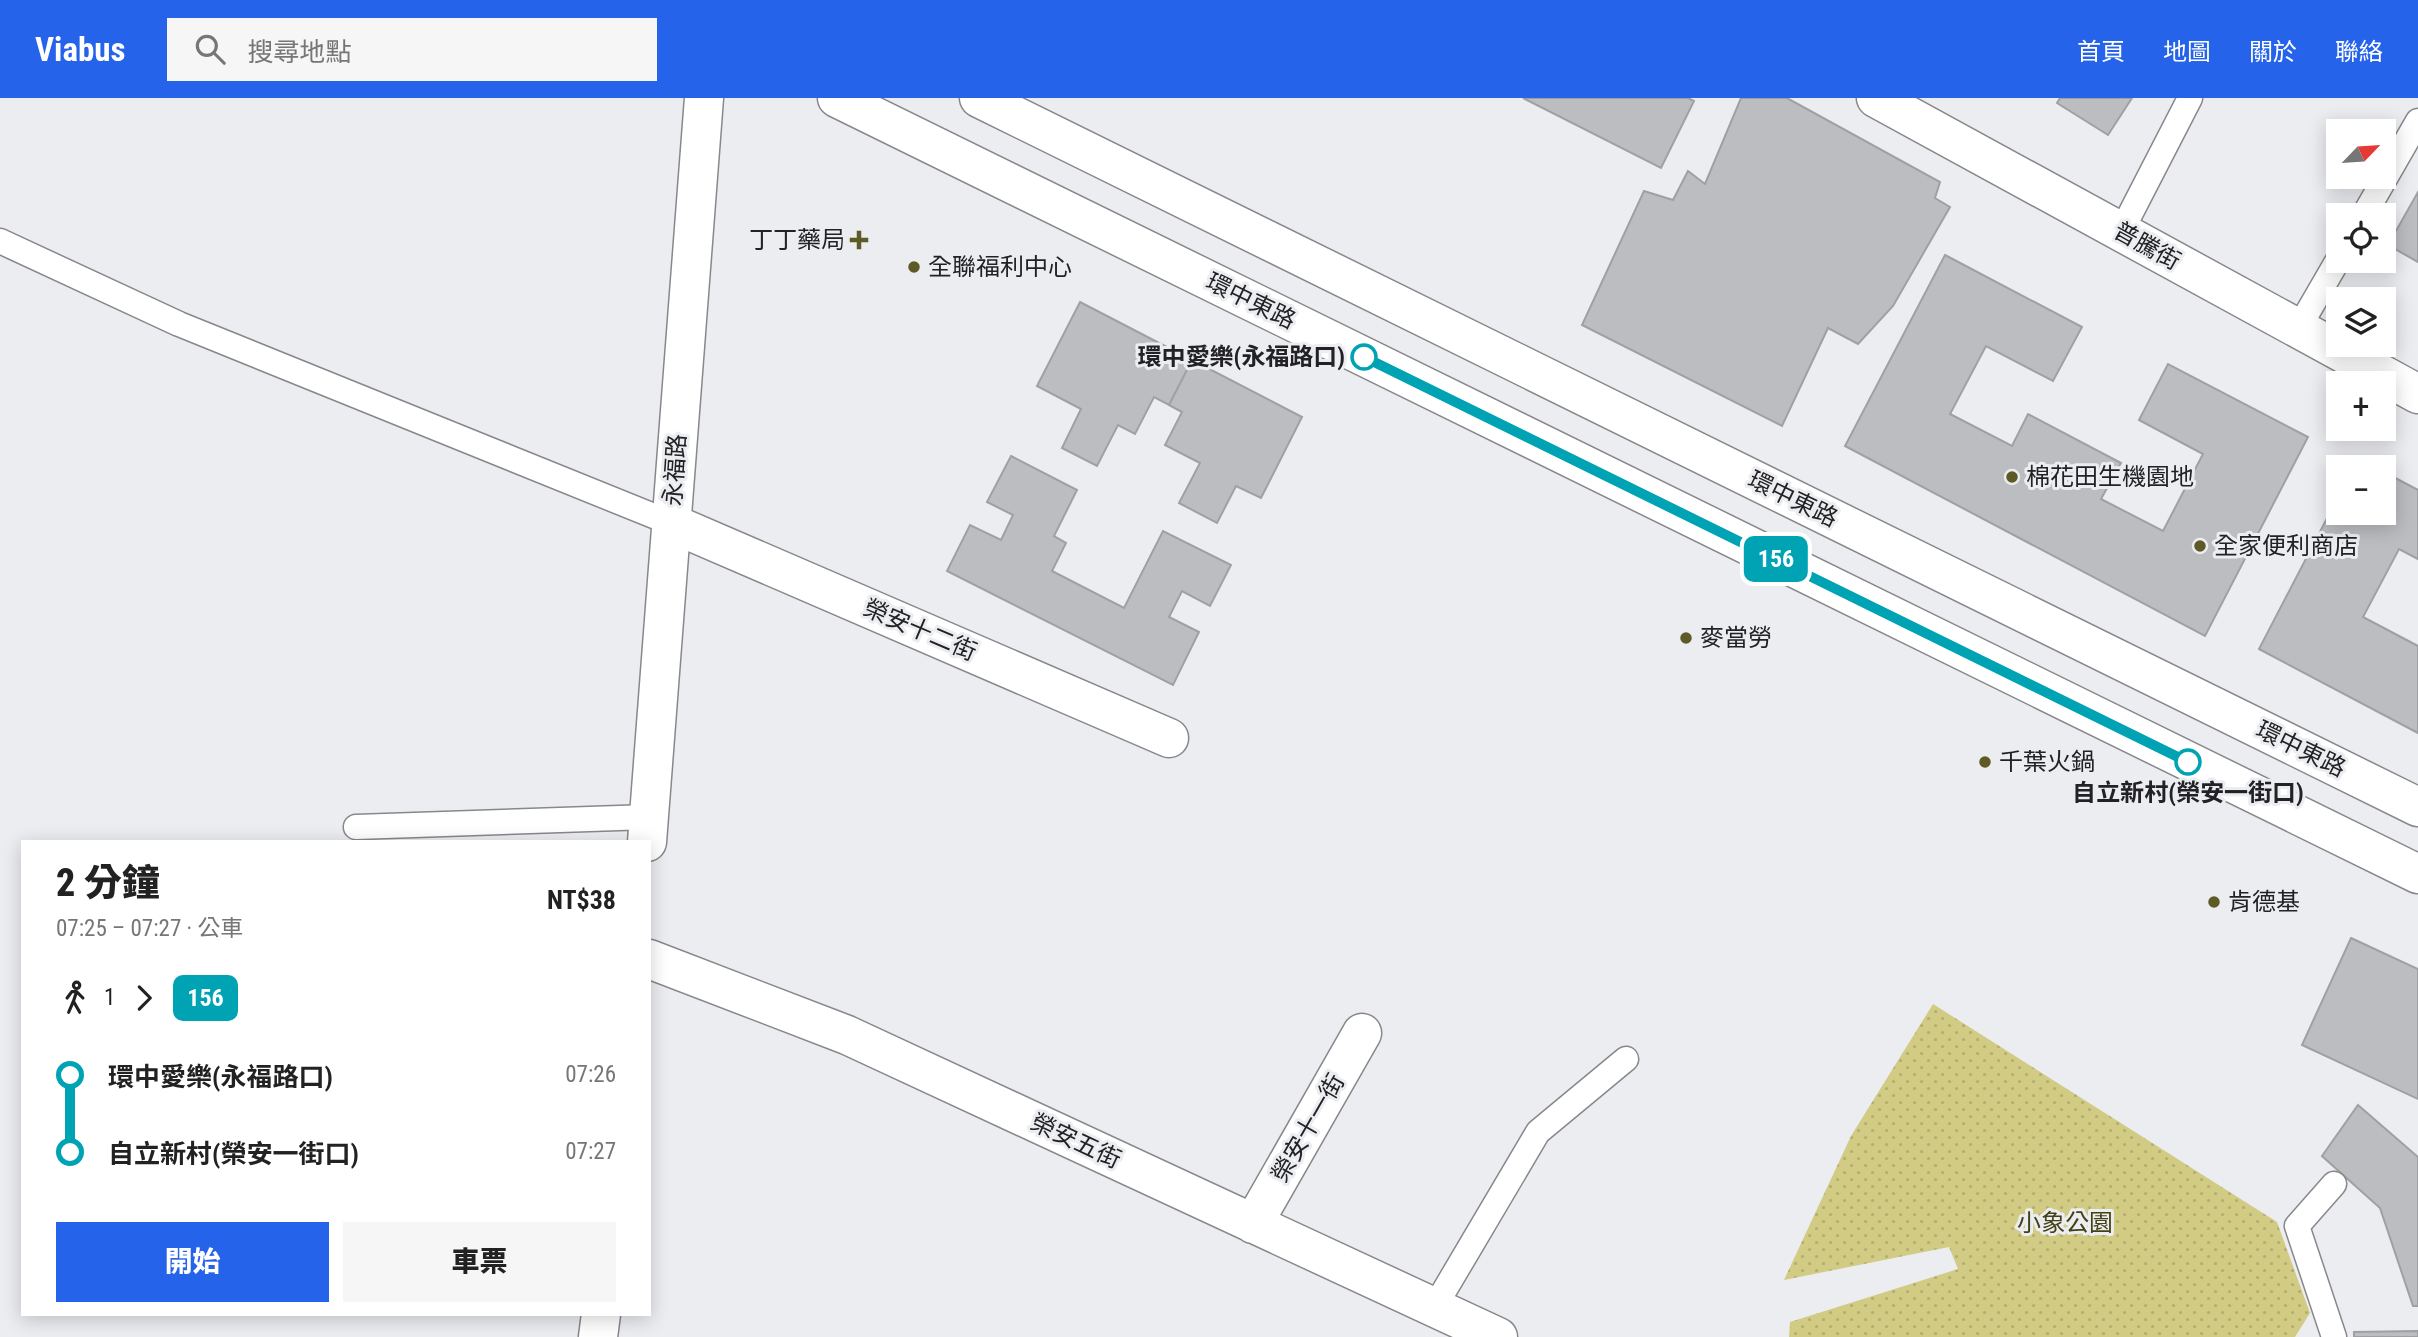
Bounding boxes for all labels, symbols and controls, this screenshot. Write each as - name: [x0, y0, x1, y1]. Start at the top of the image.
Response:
- search box: [167, 18, 657, 81]
- text: Viabus: [35, 30, 125, 69]
- icon: search: [191, 30, 229, 68]
- text: 搜尋地點: [247, 37, 352, 67]
- text: 首頁: [2077, 38, 2125, 66]
- text: 地圖: [2163, 38, 2211, 66]
- text: 關於: [2249, 38, 2297, 66]
- text: 聯絡: [2335, 38, 2383, 66]
- north arrow: [2326, 119, 2396, 189]
- map controls: [2326, 119, 2396, 525]
- button: locate: [2326, 203, 2396, 273]
- street label: 普騰街: [2109, 216, 2185, 276]
- place label: 丁丁藥局: [749, 226, 845, 254]
- marker: 丁丁藥局: [851, 232, 867, 248]
- place label: 全聯福利中心: [928, 253, 1072, 281]
- marker: 全聯福利中心: [906, 259, 922, 275]
- street label: 環中東路: [1202, 267, 1300, 335]
- button: layers: [2326, 287, 2396, 357]
- place label: 環中愛樂(永福路口): [1137, 343, 1345, 371]
- marker: 環中愛樂(永福路口): [1351, 344, 1377, 370]
- button: +: [2326, 371, 2396, 441]
- street label: 永福路: [659, 433, 691, 507]
- button: −: [2326, 455, 2396, 525]
- place label: 棉花田生機園地: [2026, 463, 2194, 491]
- street label: 環中東路: [1744, 465, 1842, 533]
- marker: 棉花田生機園地: [2004, 469, 2020, 485]
- place label: 全家便利商店: [2214, 532, 2358, 560]
- line badge: 156: [1736, 536, 1816, 582]
- marker: 全家便利商店: [2192, 538, 2208, 554]
- text: 156: [1758, 545, 1794, 573]
- street label: 榮安十二街: [859, 594, 981, 666]
- place label: 麥當勞: [1700, 624, 1772, 652]
- marker: 麥當勞: [1678, 630, 1694, 646]
- street label: 環中東路: [2252, 715, 2350, 783]
- place label: 千葉火鍋: [1999, 748, 2095, 776]
- marker: 自立新村(榮安一街口): [2175, 749, 2201, 775]
- marker: 千葉火鍋: [1977, 754, 1993, 770]
- place label: 自立新村(榮安一街口): [2072, 779, 2304, 807]
- text: 2 分鐘: [56, 861, 160, 905]
- text: NT$38: [547, 885, 616, 915]
- place label: 肯德基: [2228, 888, 2300, 916]
- marker: 肯德基: [2206, 894, 2222, 910]
- text: 07:25 – 07:27 · 公車: [56, 915, 243, 942]
- icon: walk: [56, 979, 94, 1017]
- icon: forward: [125, 979, 163, 1017]
- text: 1: [104, 984, 115, 1011]
- text: 156: [187, 984, 224, 1012]
- text: 07:26: [565, 1061, 616, 1088]
- text: 環中愛樂(永福路口): [108, 1062, 333, 1092]
- street label: 榮安十一街: [1266, 1069, 1350, 1187]
- street label: 榮安五街: [1027, 1108, 1125, 1174]
- text: 07:27: [565, 1138, 616, 1165]
- text: 自立新村(榮安一街口): [108, 1139, 359, 1169]
- park label: 小象公園: [2017, 1209, 2113, 1237]
- button: 開始: [56, 1222, 329, 1302]
- button: 車票: [343, 1222, 616, 1302]

